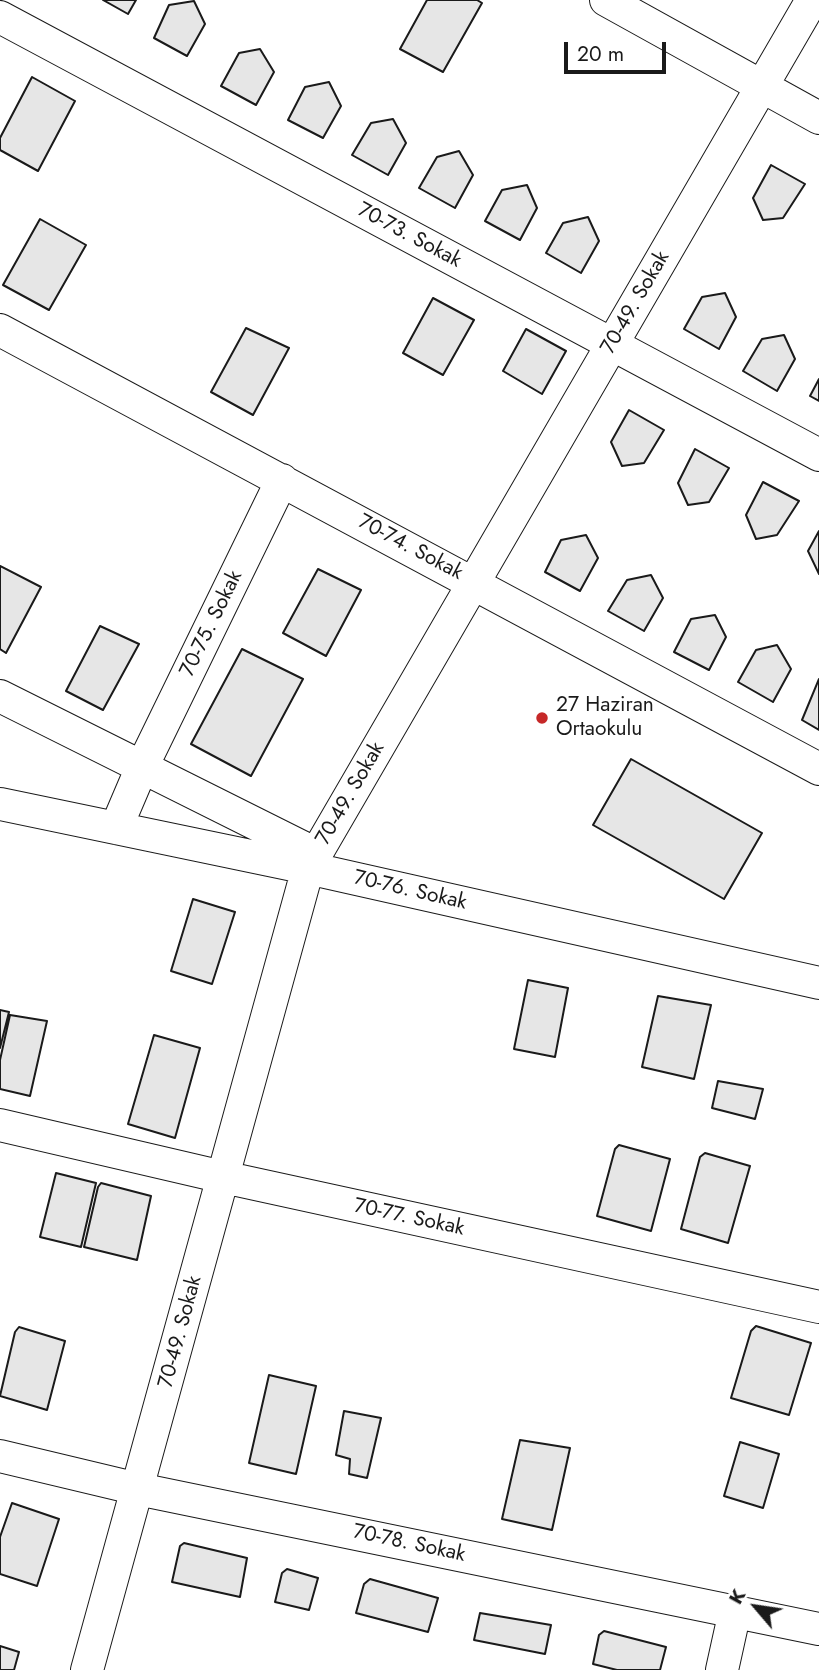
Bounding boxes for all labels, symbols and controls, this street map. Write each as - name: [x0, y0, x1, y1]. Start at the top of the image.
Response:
- scale bar: [567, 28, 668, 72]
- text: 20 m: [577, 39, 624, 69]
- street label: 70-73. Sokak: [353, 198, 465, 274]
- street label: 70-49. Sokak: [596, 247, 676, 359]
- street label: 70-74. Sokak: [353, 510, 467, 586]
- street label: 70-75. Sokak: [175, 567, 249, 681]
- place label: 27 Haziran Ortaokulu: [556, 693, 654, 743]
- marker: 27 Haziran Ortaokulu: [534, 710, 550, 726]
- street label: 70-49. Sokak: [311, 738, 391, 850]
- street label: 70-76. Sokak: [351, 866, 469, 916]
- street label: 70-77. Sokak: [352, 1194, 466, 1242]
- street label: 70-49. Sokak: [154, 1273, 208, 1391]
- street label: 70-78. Sokak: [350, 1520, 468, 1568]
- north arrow: [721, 1572, 791, 1642]
- text: K: [722, 1584, 752, 1609]

